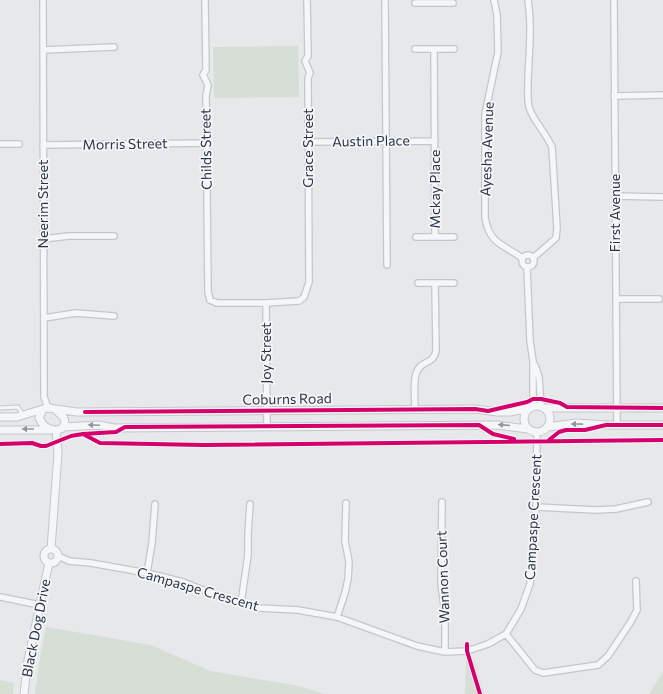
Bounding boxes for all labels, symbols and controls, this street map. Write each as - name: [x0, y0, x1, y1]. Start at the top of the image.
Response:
- street label: Ayesha Avenue: [476, 101, 497, 197]
- street label: Childs Street: [196, 108, 215, 190]
- street label: Grace Street: [299, 108, 316, 188]
- street label: Austin Place: [332, 131, 410, 150]
- street label: Morris Street: [82, 134, 168, 153]
- street label: Mckay Place: [426, 150, 443, 228]
- street label: Neerim Street: [34, 159, 51, 248]
- street label: First Avenue: [606, 174, 623, 252]
- street label: Joy Street: [257, 322, 274, 384]
- street label: Coburns Road: [242, 389, 332, 408]
- one-way arrow: [570, 421, 583, 427]
- one-way arrow: [88, 422, 100, 429]
- one-way arrow: [498, 422, 510, 429]
- one-way arrow: [21, 426, 34, 432]
- street label: Campaspe Crescent: [521, 453, 544, 580]
- street label: Wannon Court: [432, 530, 453, 624]
- street label: Campaspe Crescent: [135, 563, 261, 614]
- street label: Black Dog Drive: [18, 577, 53, 679]

